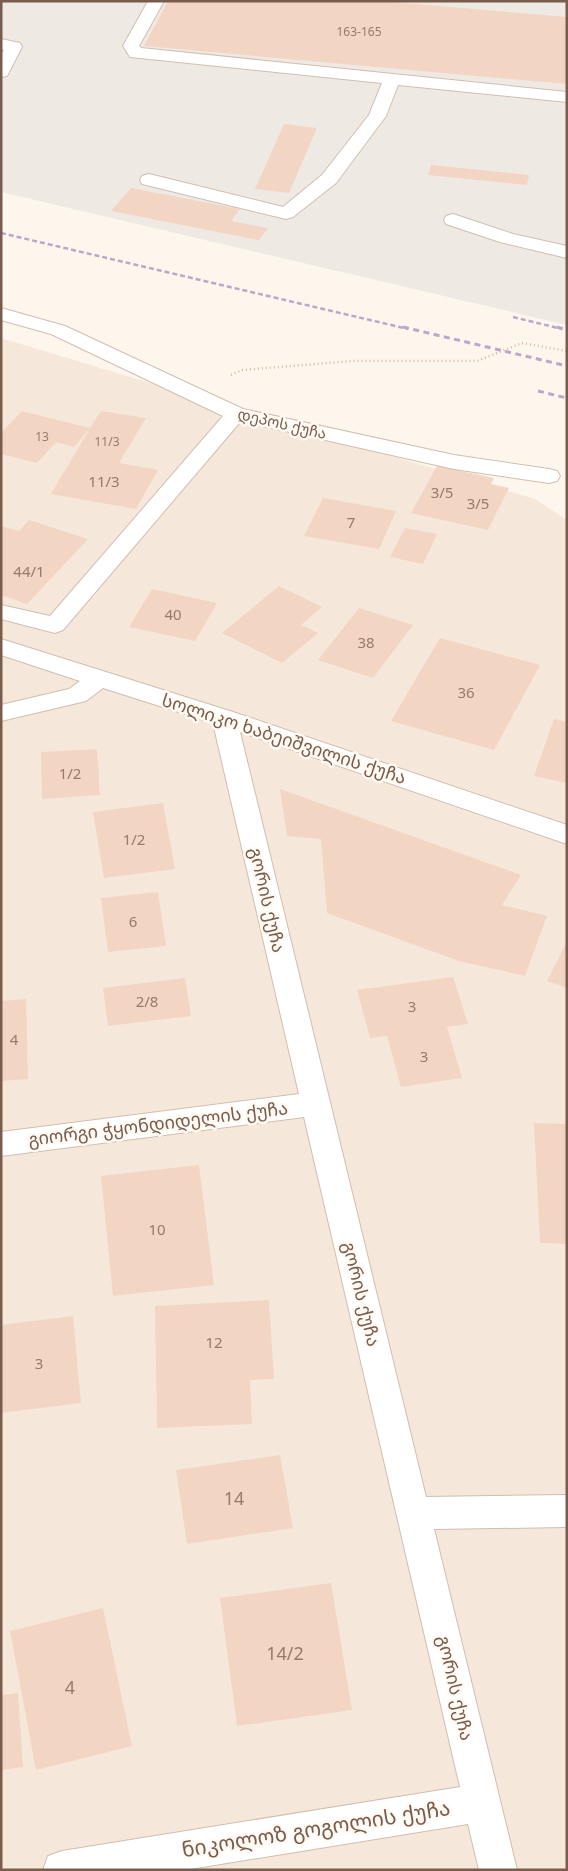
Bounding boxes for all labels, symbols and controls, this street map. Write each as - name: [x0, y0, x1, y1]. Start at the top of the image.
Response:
- house number: 163-165: [336, 23, 382, 40]
- street label: დეპოს ქუჩა: [236, 403, 329, 443]
- house number: 13: [35, 428, 49, 445]
- house number: 11/3: [94, 433, 120, 450]
- house number: 11/3: [88, 471, 120, 491]
- house number: 3/5: [431, 482, 453, 502]
- house number: 3/5: [467, 493, 489, 513]
- house number: 7: [347, 512, 355, 532]
- house number: 44/1: [13, 561, 45, 581]
- house number: 40: [164, 604, 182, 624]
- house number: 38: [357, 632, 375, 652]
- house number: 36: [457, 682, 475, 702]
- street label: სოლიკო ხაბეიშვილის ქუჩა: [159, 687, 410, 789]
- house number: 1/2: [59, 763, 81, 783]
- house number: 1/2: [123, 829, 145, 849]
- street label: გორის ქუჩა: [244, 845, 292, 955]
- house number: 6: [129, 911, 137, 931]
- house number: 2/8: [136, 991, 158, 1011]
- house number: 3: [408, 996, 416, 1016]
- house number: 4: [10, 1029, 19, 1049]
- house number: 3: [420, 1046, 428, 1066]
- street label: გიორგი ჭყონდიდელის ქუჩა: [27, 1095, 289, 1151]
- house number: 10: [148, 1219, 166, 1239]
- street label: გორის ქუჩა: [337, 1239, 387, 1349]
- house number: 12: [205, 1332, 223, 1352]
- house number: 3: [35, 1353, 43, 1373]
- house number: 14: [224, 1486, 244, 1510]
- street label: გორის ქუჩა: [432, 1633, 480, 1743]
- house number: 14/2: [266, 1641, 304, 1665]
- house number: 4: [65, 1675, 75, 1699]
- street label: ნიკოლოზ გოგოლის ქუჩა: [180, 1793, 452, 1863]

